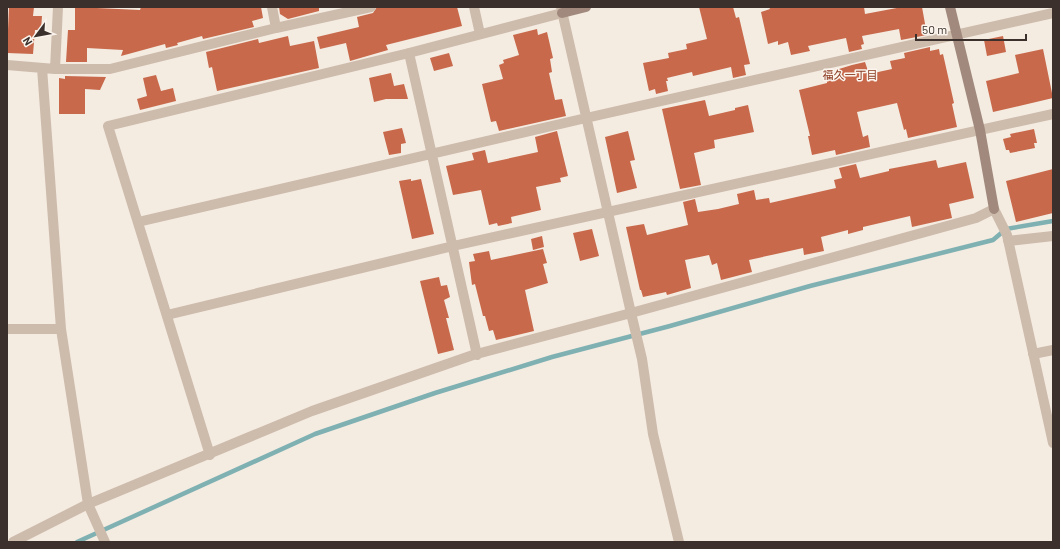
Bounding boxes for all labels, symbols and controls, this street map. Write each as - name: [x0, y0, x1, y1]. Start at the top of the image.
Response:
- north arrow: [16, 16, 56, 56]
- scale bar: [916, 16, 1026, 42]
- text: 50 m: [922, 22, 947, 36]
- text: N: [20, 35, 35, 48]
- district label: 福久一丁目: [823, 68, 878, 81]

